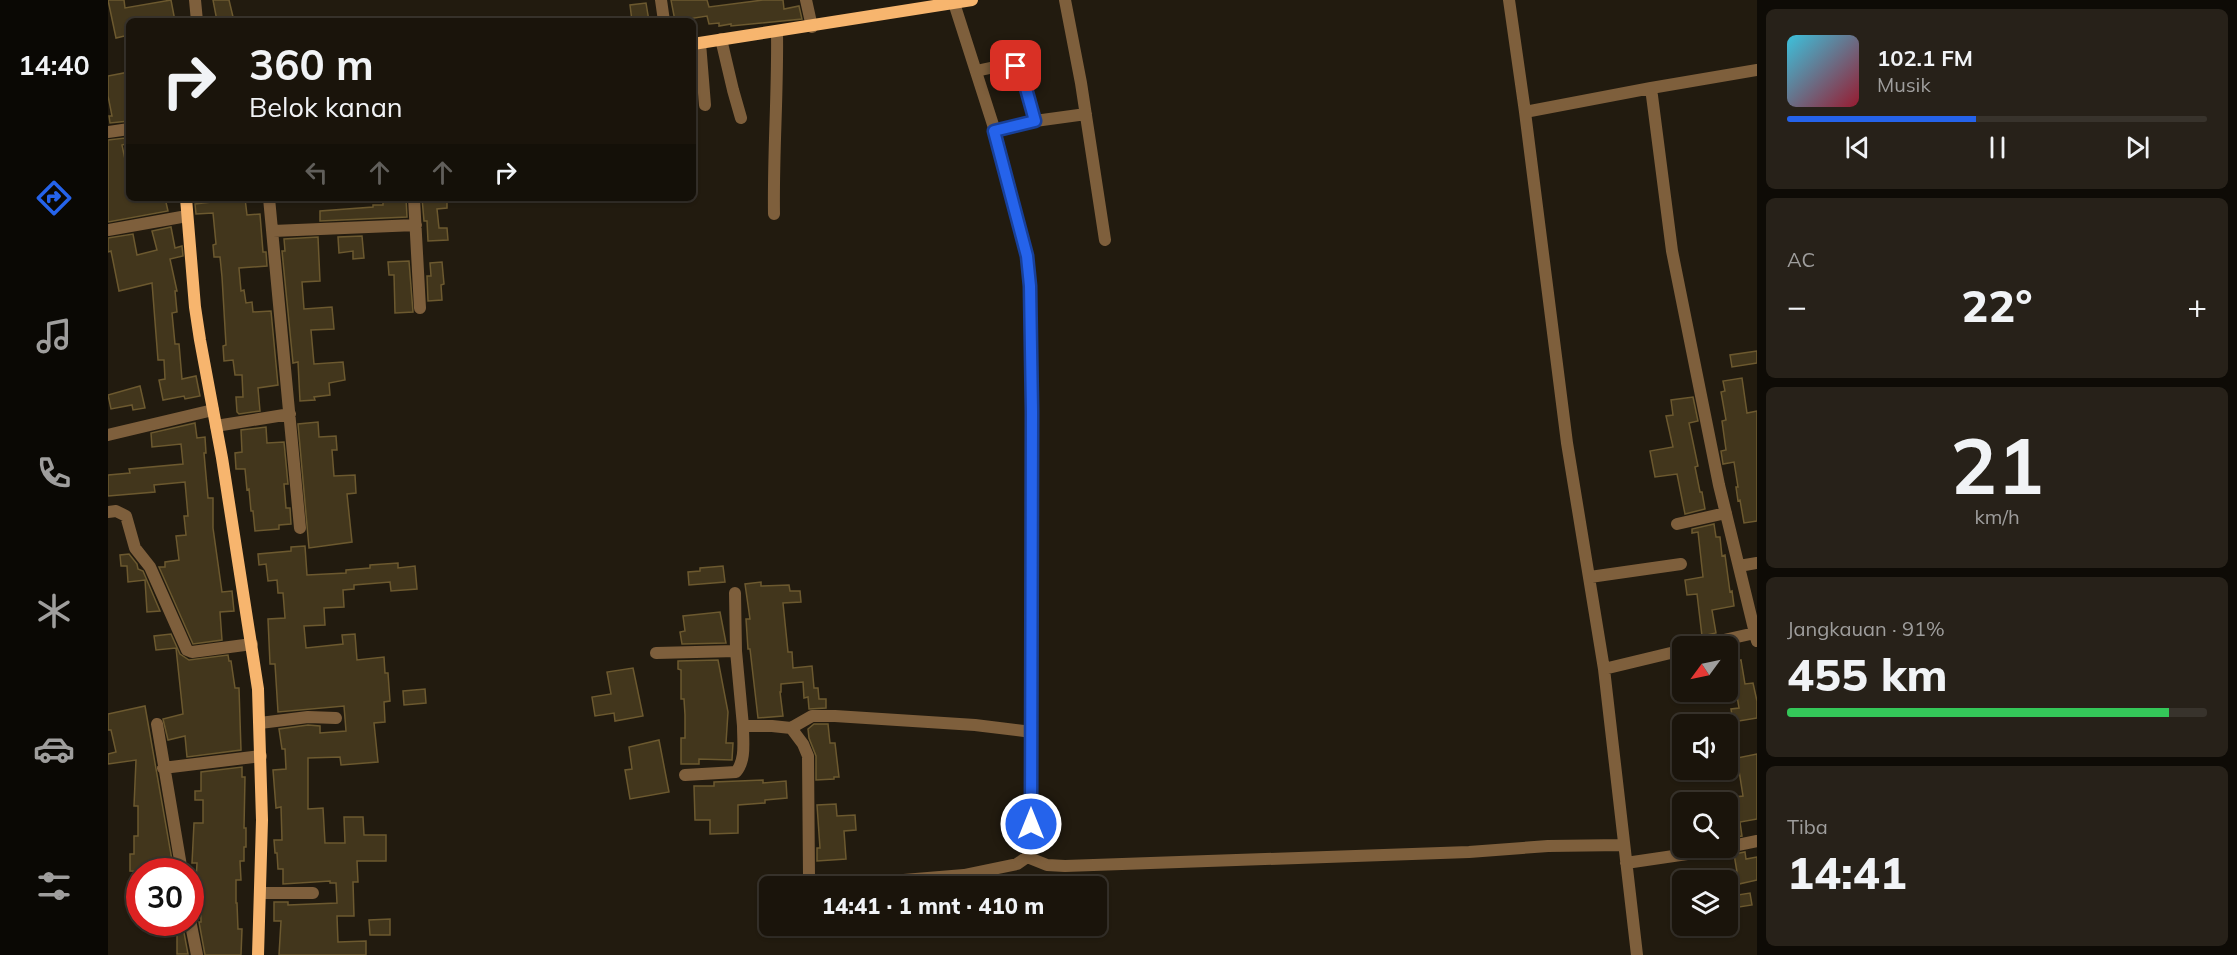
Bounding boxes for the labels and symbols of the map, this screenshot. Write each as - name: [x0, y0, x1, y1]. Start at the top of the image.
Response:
- pin: [990, 40, 1041, 91]
- north arrow: [1672, 636, 1738, 702]
- position arrow: [999, 792, 1063, 856]
- speed limit sign: 30: [126, 858, 204, 936]

